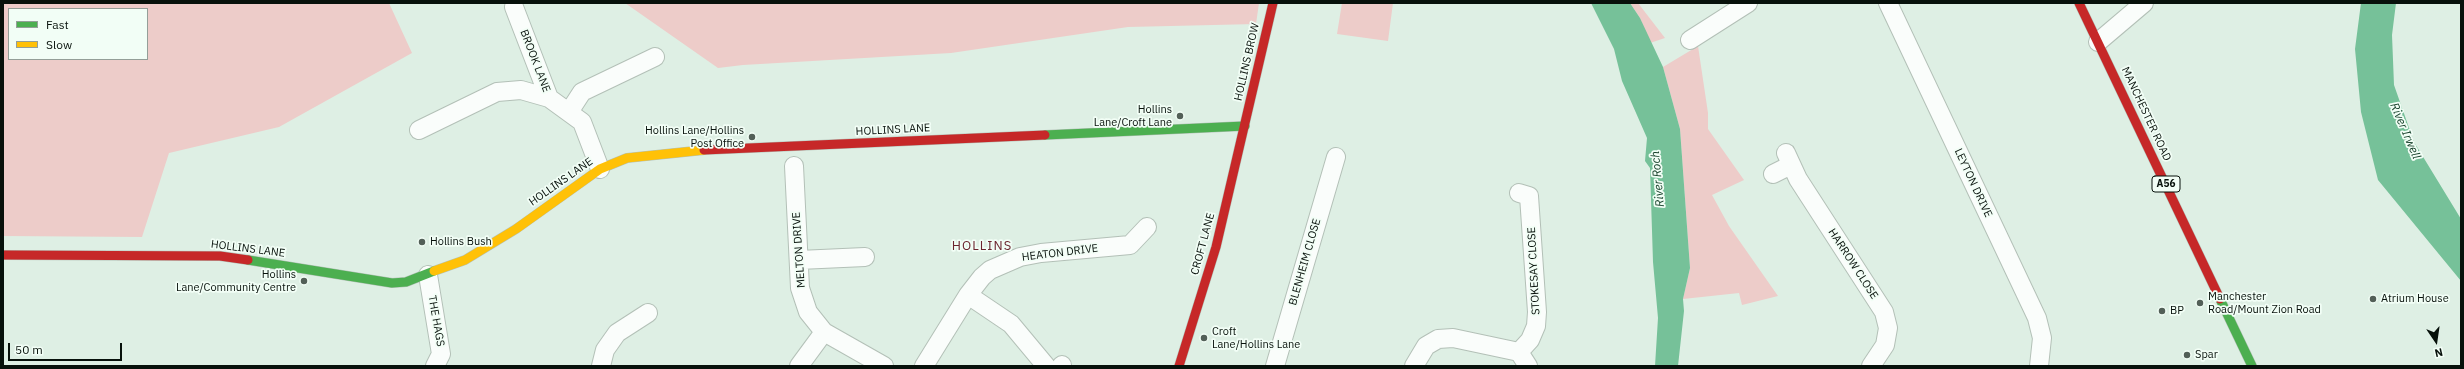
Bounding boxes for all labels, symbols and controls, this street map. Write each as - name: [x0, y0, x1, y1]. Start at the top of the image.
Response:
- legend: [8, 8, 148, 60]
- text: Fast: [46, 17, 69, 32]
- street label: HOLLINS BROW: [1232, 22, 1262, 102]
- street label: BROOK LANE: [517, 28, 553, 94]
- text: Slow: [46, 37, 72, 52]
- street label: MANCHESTER ROAD: [2118, 65, 2174, 163]
- water label: River Irwell: [2387, 101, 2423, 161]
- place label: Hollins Lane/Croft Lane: [1094, 103, 1172, 129]
- marker: Hollins Lane/Croft Lane: [1175, 111, 1185, 121]
- street label: HOLLINS LANE: [855, 121, 931, 139]
- place label: Hollins Lane/Hollins Post Office: [645, 124, 744, 150]
- marker: Hollins Lane/Hollins Post Office: [747, 132, 757, 142]
- street label: LEYTON DRIVE: [1951, 146, 1995, 220]
- water label: River Roch: [1648, 150, 1668, 208]
- street label: HOLLINS LANE: [527, 155, 595, 209]
- road number: A56: [2152, 176, 2180, 192]
- street label: MELTON DRIVE: [790, 212, 808, 288]
- street label: CROFT LANE: [1188, 212, 1218, 276]
- street label: BLENHEIM CLOSE: [1286, 217, 1324, 307]
- street label: HARROW CLOSE: [1825, 226, 1881, 302]
- street label: STOKESAY CLOSE: [1525, 227, 1543, 315]
- place label: Hollins Bush: [430, 235, 492, 249]
- marker: Hollins Bush: [417, 237, 427, 247]
- street label: HOLLINS LANE: [210, 238, 286, 260]
- district label: HOLLINS: [952, 238, 1012, 254]
- street label: HEATON DRIVE: [1021, 242, 1099, 264]
- place label: Hollins Lane/Community Centre: [176, 268, 296, 294]
- marker: Hollins Lane/Community Centre: [299, 276, 309, 286]
- place label: Manchester Road/Mount Zion Road: [2208, 290, 2321, 316]
- place label: Atrium House: [2381, 292, 2449, 306]
- street label: THE HAGS: [425, 294, 447, 348]
- marker: Atrium House: [2368, 294, 2378, 304]
- marker: Manchester Road/Mount Zion Road: [2195, 298, 2205, 308]
- place label: BP: [2170, 304, 2184, 318]
- marker: BP: [2157, 306, 2167, 316]
- north arrow: [2416, 321, 2456, 361]
- place label: Croft Lane/Hollins Lane: [1212, 325, 1300, 351]
- marker: Croft Lane/Hollins Lane: [1199, 333, 1209, 343]
- scale bar: [10, 335, 124, 361]
- text: 50 m: [15, 342, 43, 357]
- text: N: [2433, 345, 2444, 360]
- place label: Spar: [2195, 348, 2218, 362]
- marker: Spar: [2182, 350, 2192, 360]

